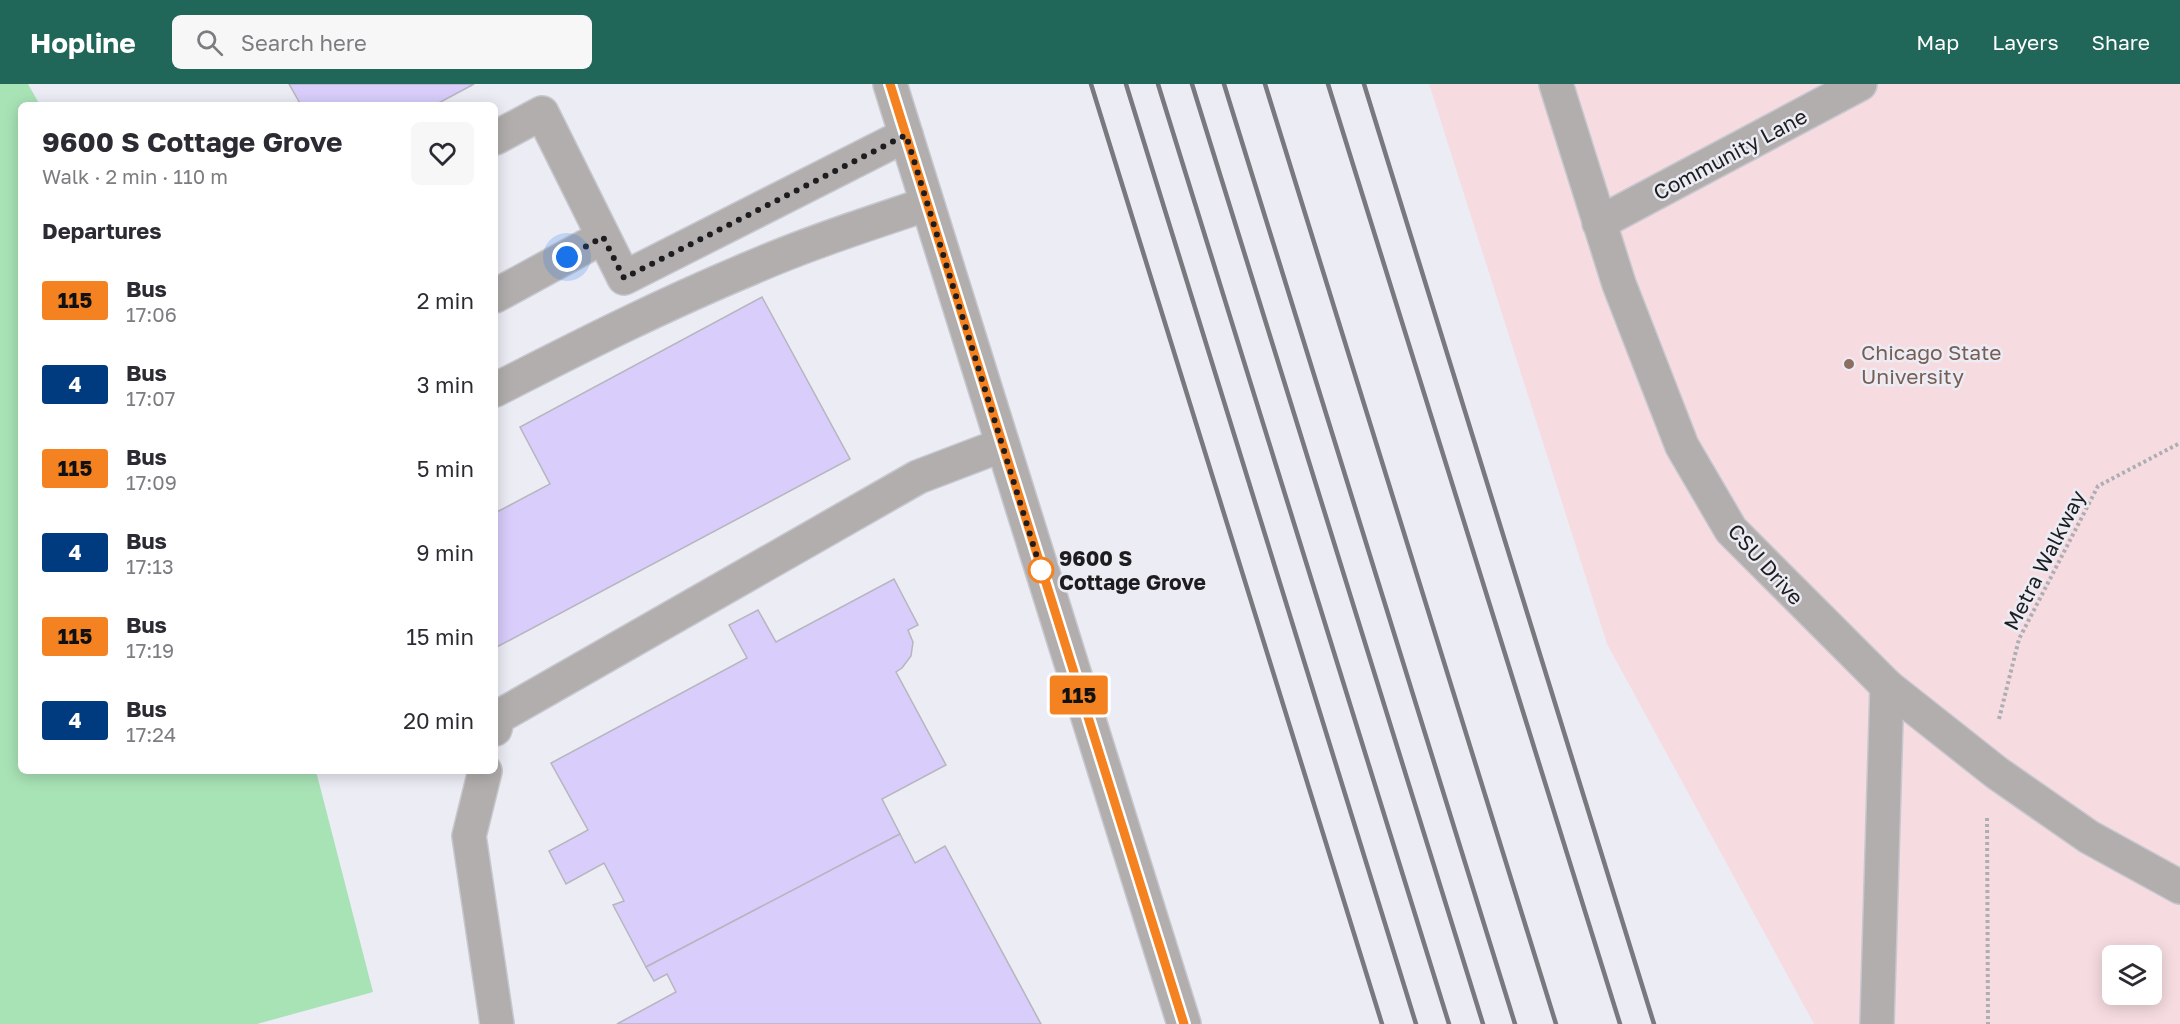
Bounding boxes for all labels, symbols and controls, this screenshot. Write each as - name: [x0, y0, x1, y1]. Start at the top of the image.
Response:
- search box: [172, 15, 592, 69]
- text: Hopline: [30, 26, 136, 59]
- icon: search: [193, 26, 226, 59]
- text: Search here: [241, 29, 367, 56]
- text: Map: [1916, 29, 1959, 55]
- text: Layers: [1992, 29, 2059, 55]
- text: Share: [2092, 29, 2150, 55]
- street label: Community Lane: [1649, 103, 1811, 205]
- button: heart: [411, 122, 474, 185]
- text: 9600 S Cottage Grove: [42, 125, 342, 158]
- text: Walk · 2 min · 110 m: [42, 164, 228, 188]
- text: Departures: [42, 217, 161, 244]
- your location: [552, 242, 582, 272]
- text: Bus: [126, 275, 167, 302]
- text: 115: [58, 287, 92, 313]
- text: 2 min: [417, 287, 474, 314]
- text: 17:06: [126, 302, 177, 326]
- place label: Chicago State University: [1861, 339, 2002, 389]
- marker: Chicago State University: [1842, 357, 1856, 371]
- text: Bus: [126, 359, 167, 386]
- text: 4: [68, 371, 82, 397]
- text: 3 min: [417, 371, 474, 398]
- text: 17:07: [126, 386, 175, 410]
- text: Bus: [126, 443, 167, 470]
- text: 115: [58, 455, 92, 481]
- text: 5 min: [417, 455, 474, 482]
- text: 17:09: [126, 470, 177, 494]
- street label: Metra Walkway: [1998, 485, 2091, 634]
- street label: CSU Drive: [1723, 518, 1809, 610]
- text: Bus: [126, 527, 167, 554]
- text: 4: [68, 539, 82, 565]
- text: 9 min: [416, 539, 474, 566]
- place label: 9600 S Cottage Grove: [1059, 545, 1206, 595]
- text: 17:13: [126, 554, 174, 578]
- marker: 9600 S Cottage Grove: [1028, 557, 1054, 583]
- text: Bus: [126, 611, 167, 638]
- text: 115: [58, 623, 92, 649]
- text: 15 min: [406, 623, 474, 650]
- text: 17:19: [126, 638, 174, 662]
- line badge: 115: [1044, 676, 1114, 714]
- text: 115: [1062, 682, 1096, 708]
- text: Bus: [126, 695, 167, 722]
- text: 4: [68, 707, 82, 733]
- text: 20 min: [403, 707, 474, 734]
- text: 17:24: [126, 722, 176, 746]
- map controls: [2102, 945, 2162, 1005]
- button: layers: [2102, 945, 2162, 1005]

